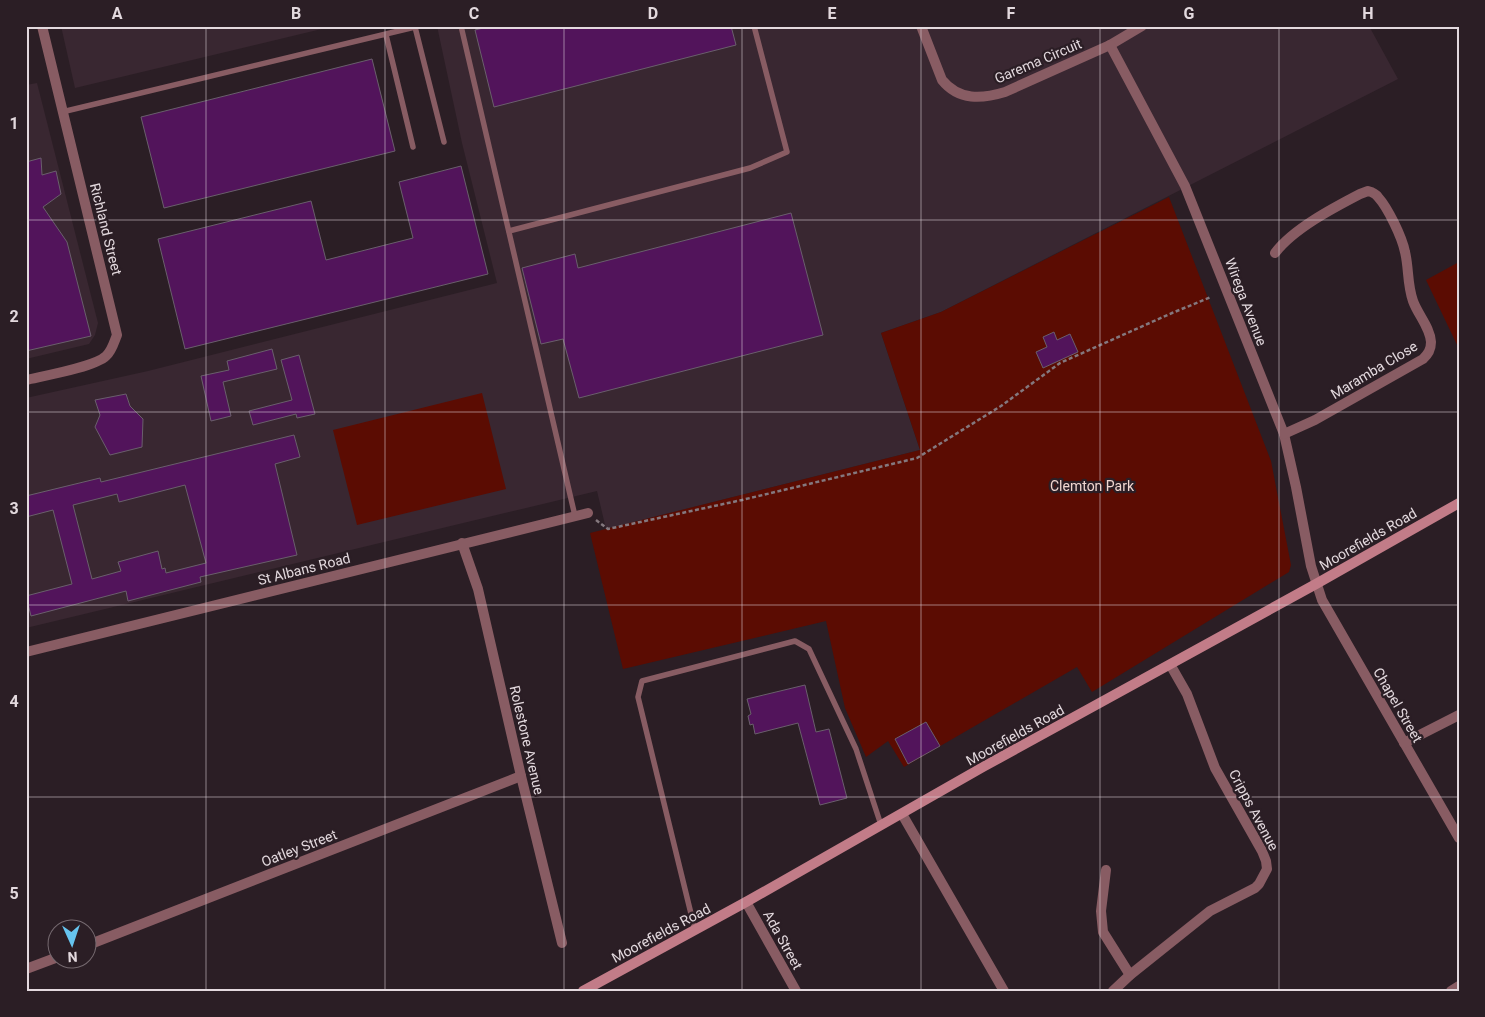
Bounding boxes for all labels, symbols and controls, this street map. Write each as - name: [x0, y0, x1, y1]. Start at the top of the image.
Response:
- text: A: [112, 4, 123, 23]
- text: B: [291, 4, 301, 23]
- text: C: [469, 4, 479, 23]
- text: D: [648, 4, 658, 23]
- text: E: [828, 4, 837, 23]
- text: F: [1007, 4, 1016, 23]
- text: G: [1184, 4, 1195, 23]
- text: H: [1362, 4, 1374, 23]
- street label: Garema Circuit: [992, 35, 1084, 86]
- text: 1: [9, 114, 19, 133]
- street label: Richland Street: [87, 181, 125, 277]
- street label: Wirega Avenue: [1222, 256, 1270, 348]
- text: 2: [9, 307, 19, 326]
- street label: Maramba Close: [1328, 338, 1420, 402]
- park label: Clemton Park: [1050, 478, 1135, 494]
- text: 3: [9, 499, 19, 518]
- street label: Moorefields Road: [1317, 505, 1419, 573]
- street label: St Albans Road: [256, 550, 352, 588]
- street label: Chapel Street: [1370, 665, 1426, 746]
- street label: Rolestone Avenue: [507, 684, 547, 796]
- text: 4: [9, 692, 19, 711]
- street label: Moorefields Road: [963, 701, 1067, 769]
- street label: Cripps Avenue: [1226, 767, 1282, 853]
- street label: Oatley Street: [259, 826, 339, 870]
- text: 5: [9, 884, 19, 903]
- street label: Moorefields Road: [609, 900, 713, 966]
- street label: Ada Street: [760, 908, 806, 973]
- north arrow: [48, 920, 98, 970]
- text: N: [67, 949, 78, 965]

